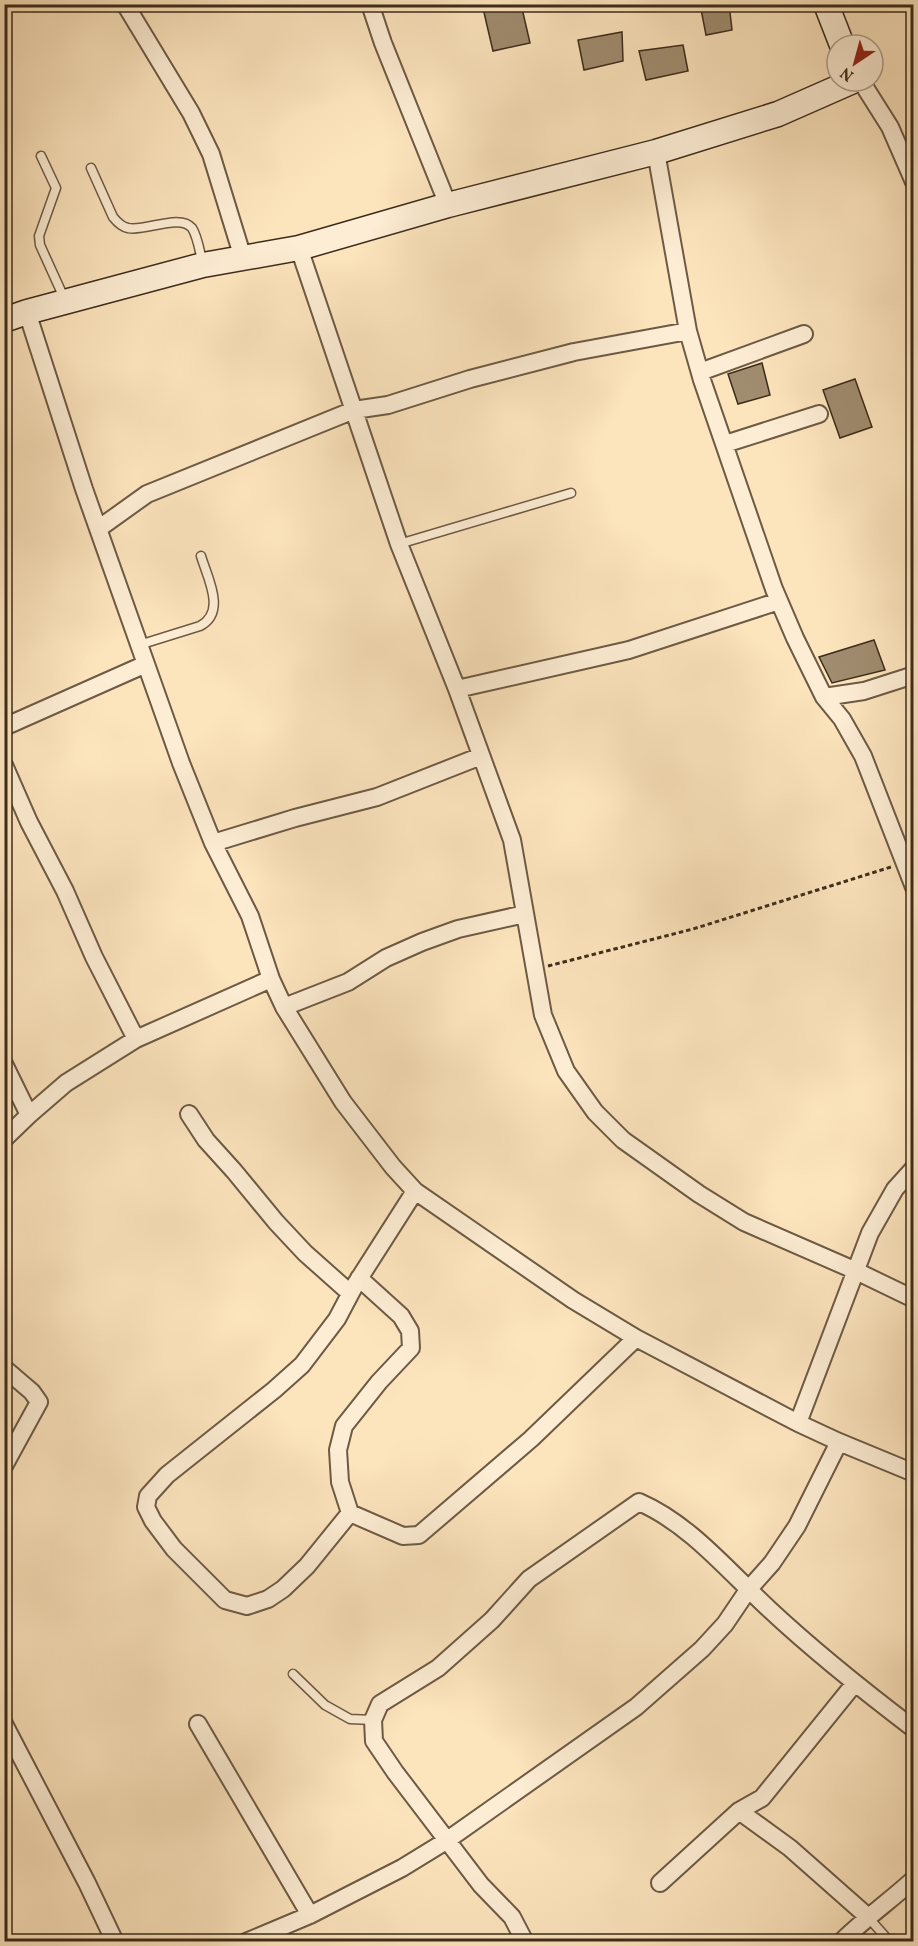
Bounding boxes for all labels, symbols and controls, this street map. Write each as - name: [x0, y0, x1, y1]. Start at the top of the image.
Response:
- north arrow: [825, 33, 885, 93]
- text: N: [836, 61, 859, 86]

